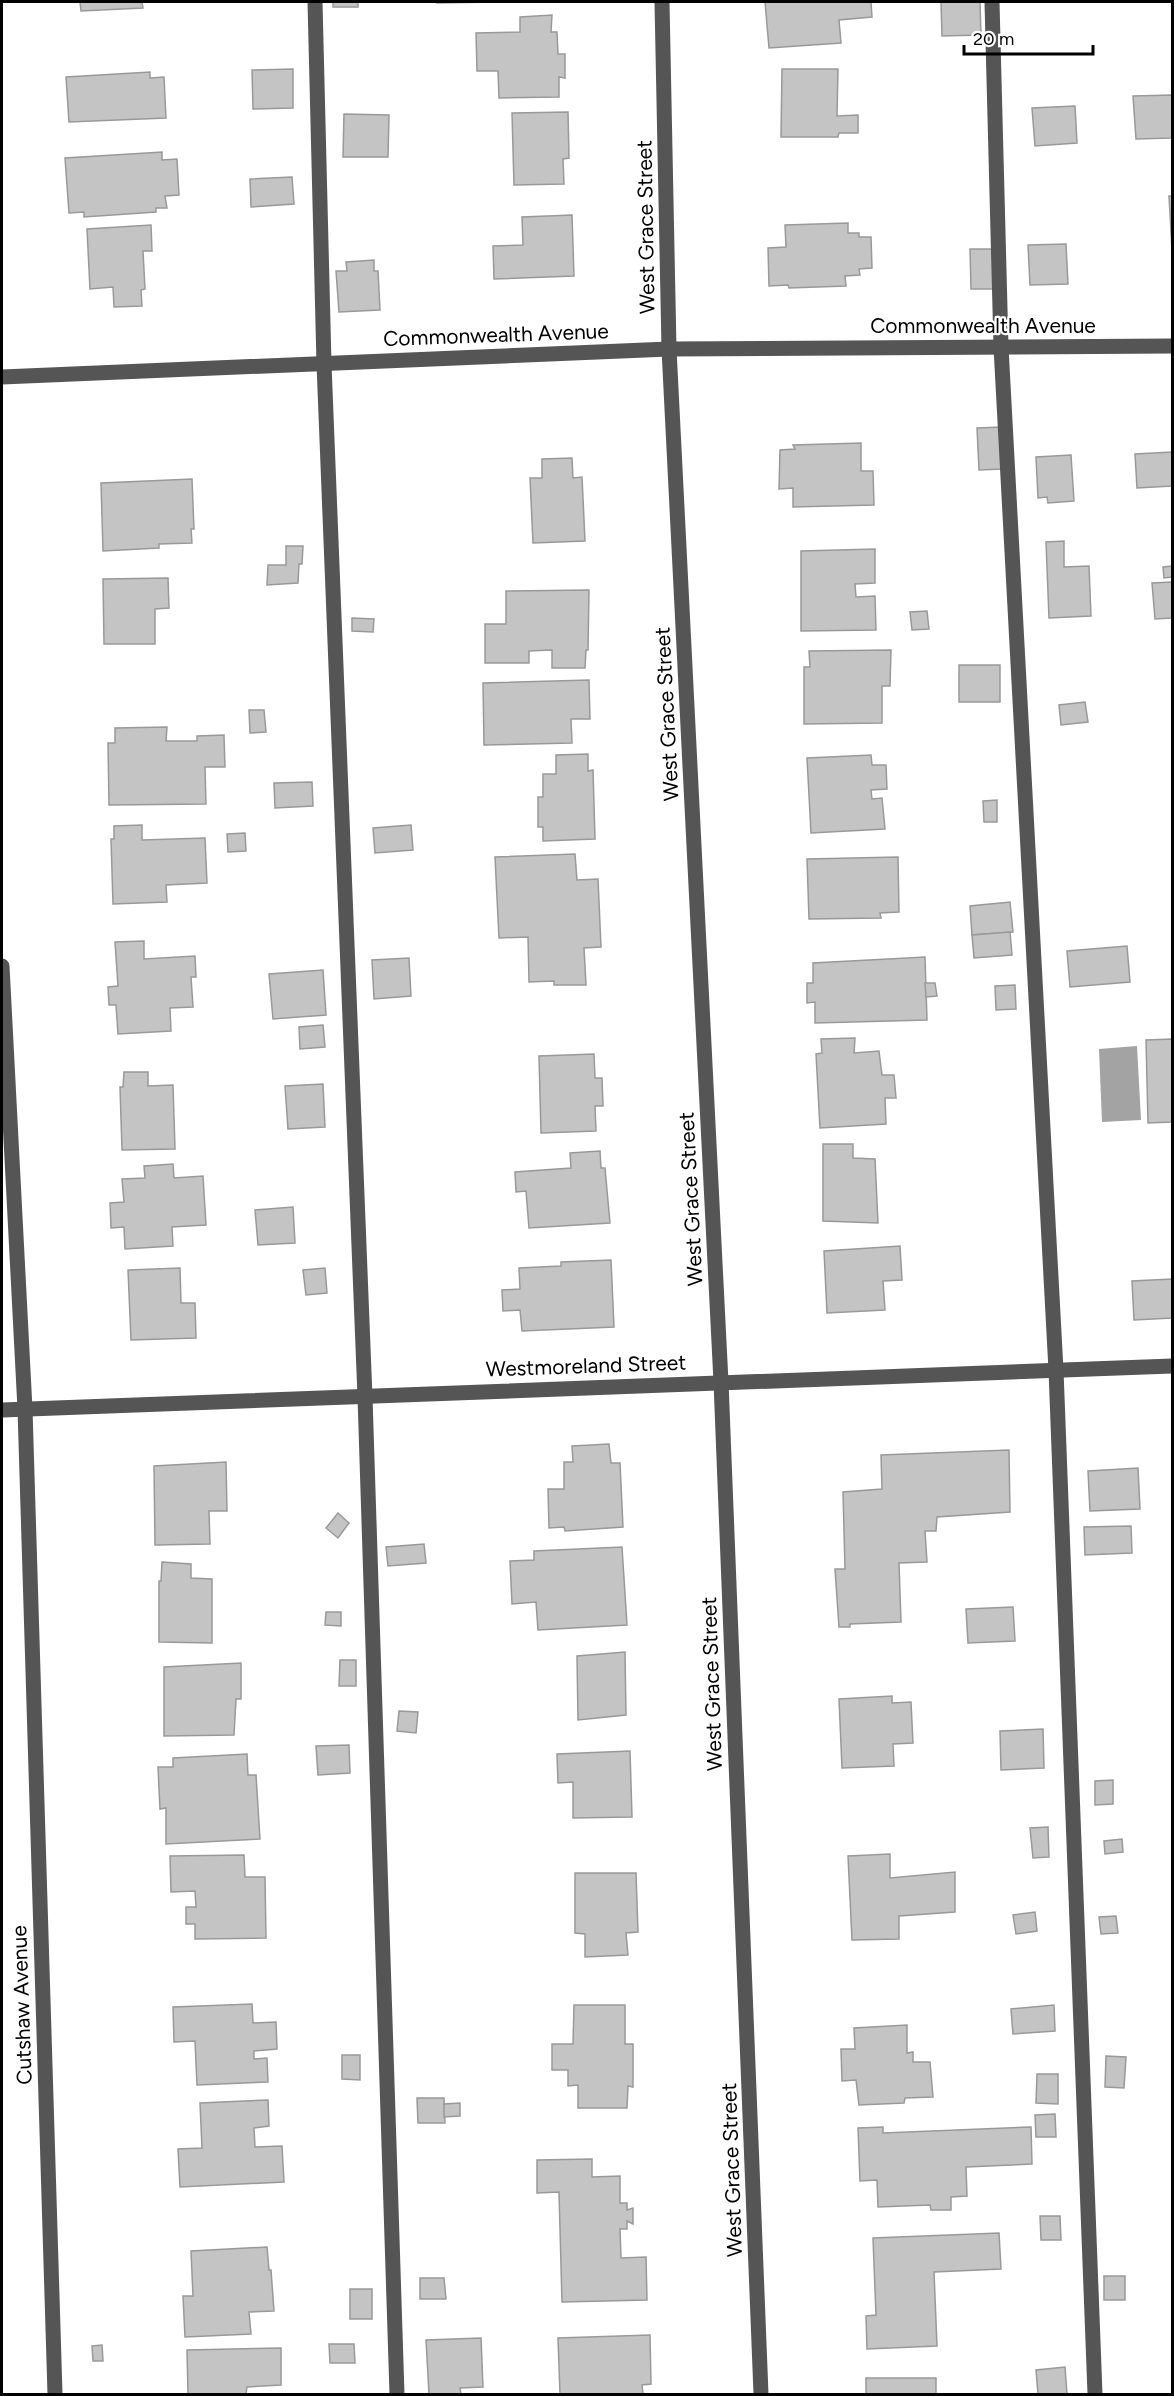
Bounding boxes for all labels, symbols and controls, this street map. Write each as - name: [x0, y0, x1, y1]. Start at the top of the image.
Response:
- scale bar: [964, 18, 1093, 56]
- text: 20 m: [973, 28, 1014, 50]
- street label: West Grace Street: [631, 140, 660, 314]
- street label: Commonwealth Avenue: [870, 313, 1096, 338]
- street label: Commonwealth Avenue: [383, 318, 609, 351]
- street label: West Grace Street: [649, 626, 684, 802]
- street label: West Grace Street: [673, 1111, 708, 1287]
- street label: Westmoreland Street: [485, 1350, 687, 1381]
- street label: West Grace Street: [696, 1596, 727, 1772]
- street label: Cutshaw Avenue: [6, 1925, 37, 2085]
- street label: West Grace Street: [716, 2082, 747, 2258]

